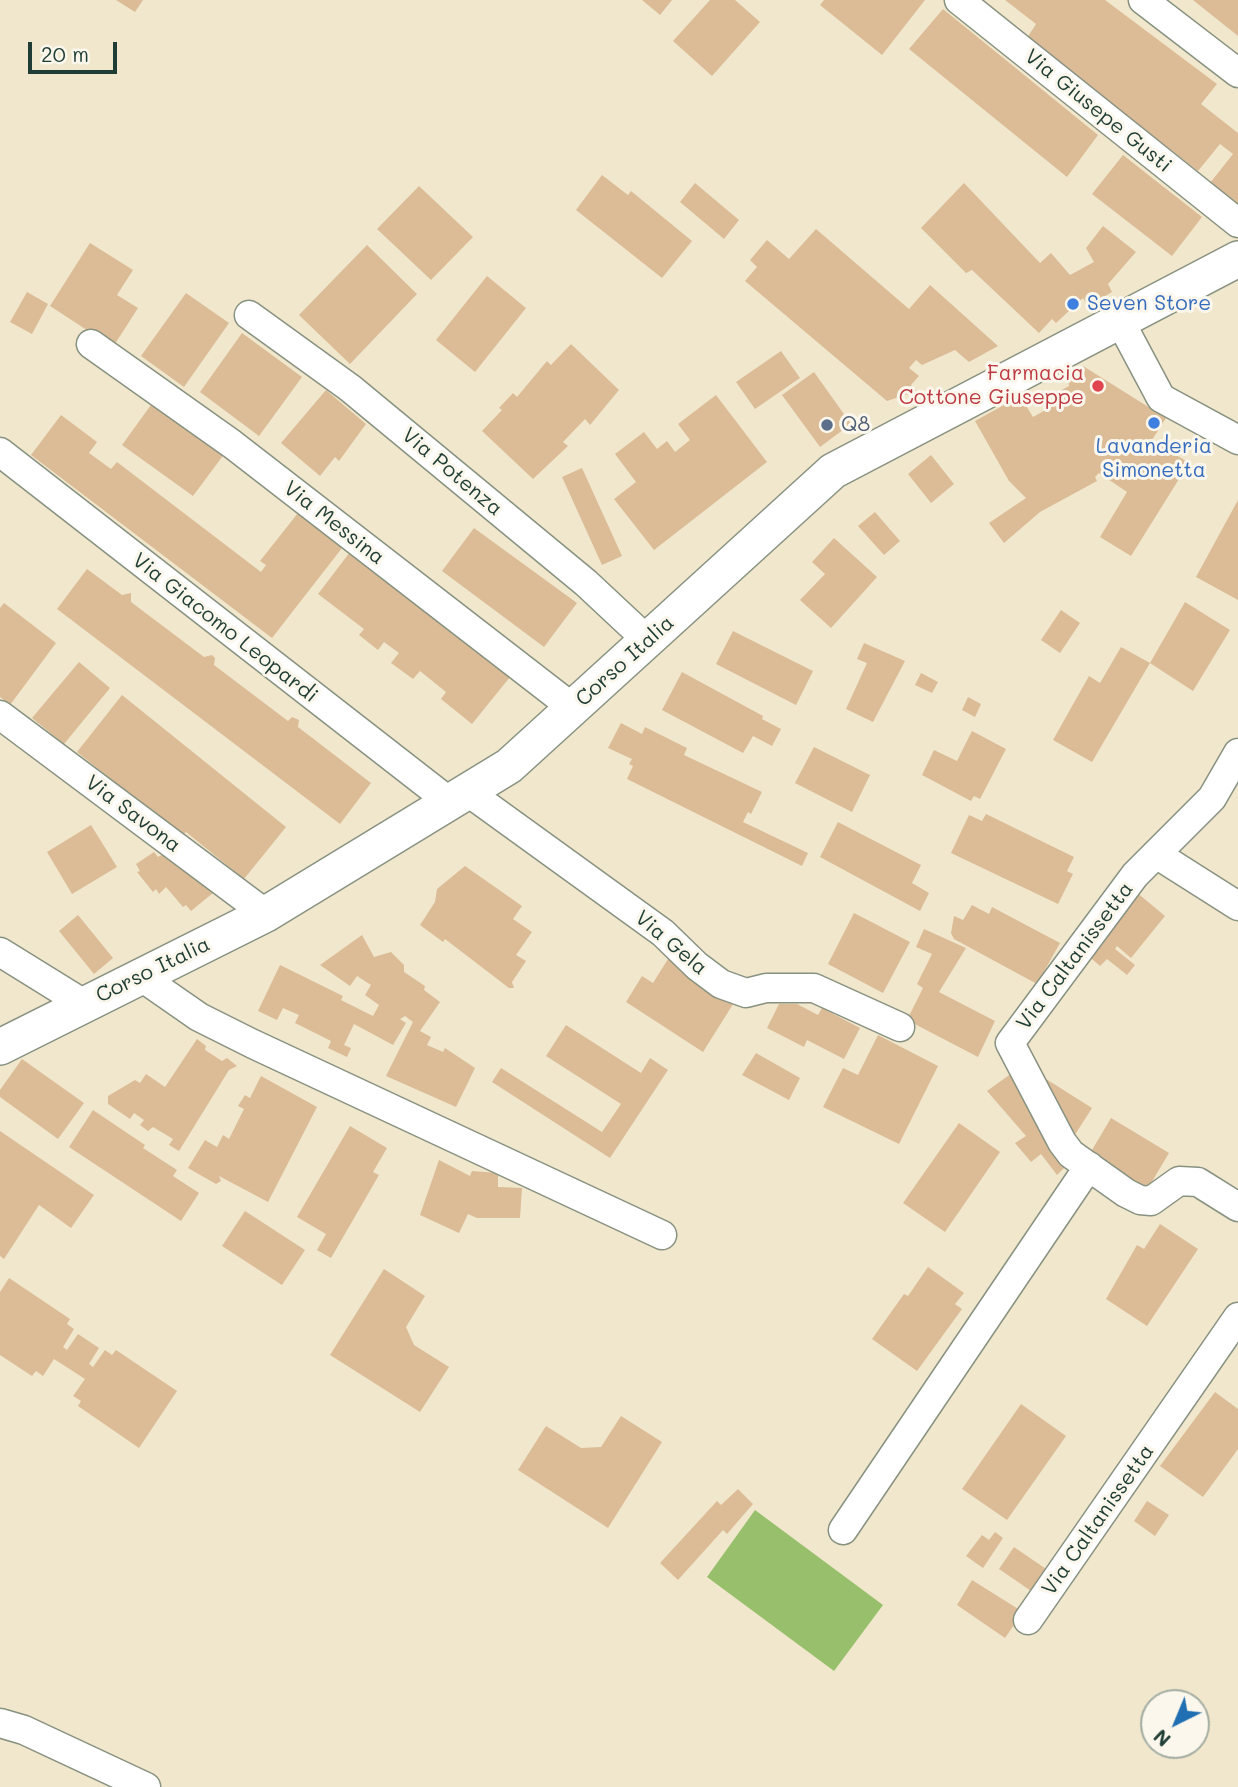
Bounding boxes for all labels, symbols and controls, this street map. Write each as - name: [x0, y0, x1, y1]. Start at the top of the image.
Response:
- scale bar: [32, 28, 121, 72]
- text: 20 m: [41, 40, 89, 67]
- street label: Via Giusepe Gusti: [1019, 44, 1177, 178]
- place label: Seven Store: [1087, 291, 1211, 317]
- marker: Seven Store: [1065, 296, 1081, 312]
- place label: Farmacia Cottone Giuseppe: [899, 361, 1084, 411]
- marker: Farmacia Cottone Giuseppe: [1090, 378, 1106, 394]
- place label: Q8: [841, 412, 870, 438]
- marker: Lavanderia Simonetta: [1146, 415, 1162, 431]
- marker: Q8: [819, 417, 835, 433]
- street label: Via Potenza: [397, 423, 507, 521]
- place label: Lavanderia Simonetta: [1096, 434, 1212, 484]
- street label: Via Messina: [279, 476, 389, 570]
- street label: Via Giacomo Leopardi: [127, 548, 323, 708]
- street label: Corso Italia: [571, 610, 679, 712]
- street label: Via Savona: [80, 770, 186, 858]
- street label: Via Caltanissetta: [1011, 877, 1139, 1035]
- street label: Via Gela: [630, 906, 712, 980]
- street label: Corso Italia: [92, 932, 214, 1008]
- street label: Via Caltanissetta: [1037, 1440, 1159, 1600]
- north arrow: [1140, 1689, 1210, 1759]
- text: N: [1148, 1724, 1176, 1752]

